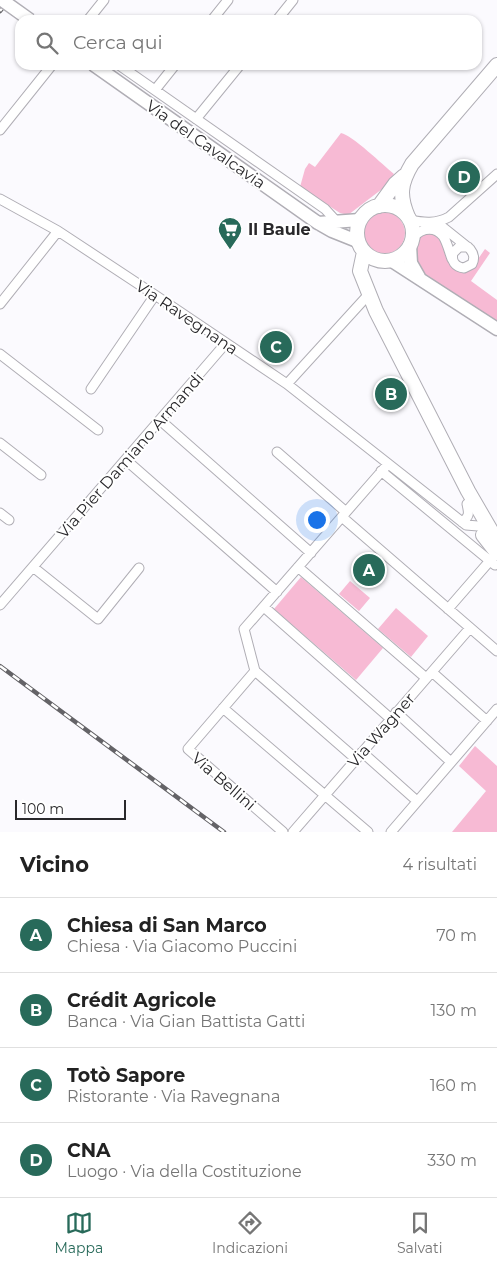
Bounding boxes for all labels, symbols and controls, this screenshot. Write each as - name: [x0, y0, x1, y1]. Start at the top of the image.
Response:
- search box: [15, 15, 482, 70]
- icon: search: [33, 29, 61, 57]
- text: Cerca qui: [73, 31, 163, 54]
- street label: Via del Cavalcavia: [142, 96, 269, 193]
- pin: D: [448, 158, 480, 196]
- supermarket icon: Il Baule: [217, 216, 243, 250]
- place label: Il Baule: [248, 220, 311, 239]
- street label: Via Ravegnana: [132, 276, 241, 359]
- pin: C: [260, 328, 292, 366]
- street label: Via Pier Damiano Armandi: [53, 369, 208, 542]
- pin: B: [375, 375, 407, 413]
- your location: [304, 507, 330, 533]
- pin: A: [353, 551, 385, 589]
- street label: Via Wagner: [344, 689, 419, 772]
- street label: Via Bellini: [188, 748, 260, 814]
- scale bar: [15, 797, 126, 820]
- text: 100 m: [22, 800, 64, 818]
- text: Vicino: [20, 852, 89, 877]
- text: 4 risultati: [402, 855, 477, 874]
- text: Chiesa di San Marco: [67, 914, 267, 937]
- text: A: [30, 926, 42, 945]
- text: 70 m: [436, 926, 477, 945]
- text: Chiesa · Via Giacomo Puccini: [67, 937, 297, 956]
- text: Crédit Agricole: [67, 989, 216, 1012]
- text: B: [30, 1001, 42, 1020]
- text: 130 m: [430, 1001, 477, 1020]
- text: Banca · Via Gian Battista Gatti: [67, 1012, 305, 1031]
- text: Totò Sapore: [67, 1064, 185, 1087]
- text: C: [30, 1076, 42, 1095]
- text: 160 m: [430, 1076, 477, 1095]
- text: Ristorante · Via Ravegnana: [67, 1087, 280, 1106]
- text: CNA: [67, 1139, 111, 1162]
- text: D: [29, 1151, 43, 1170]
- text: 330 m: [427, 1151, 477, 1170]
- text: Luogo · Via della Costituzione: [67, 1162, 302, 1181]
- tab: Mappa: [54, 1209, 103, 1257]
- tab: Indicazioni: [212, 1209, 288, 1257]
- tab: Salvati: [397, 1209, 443, 1257]

